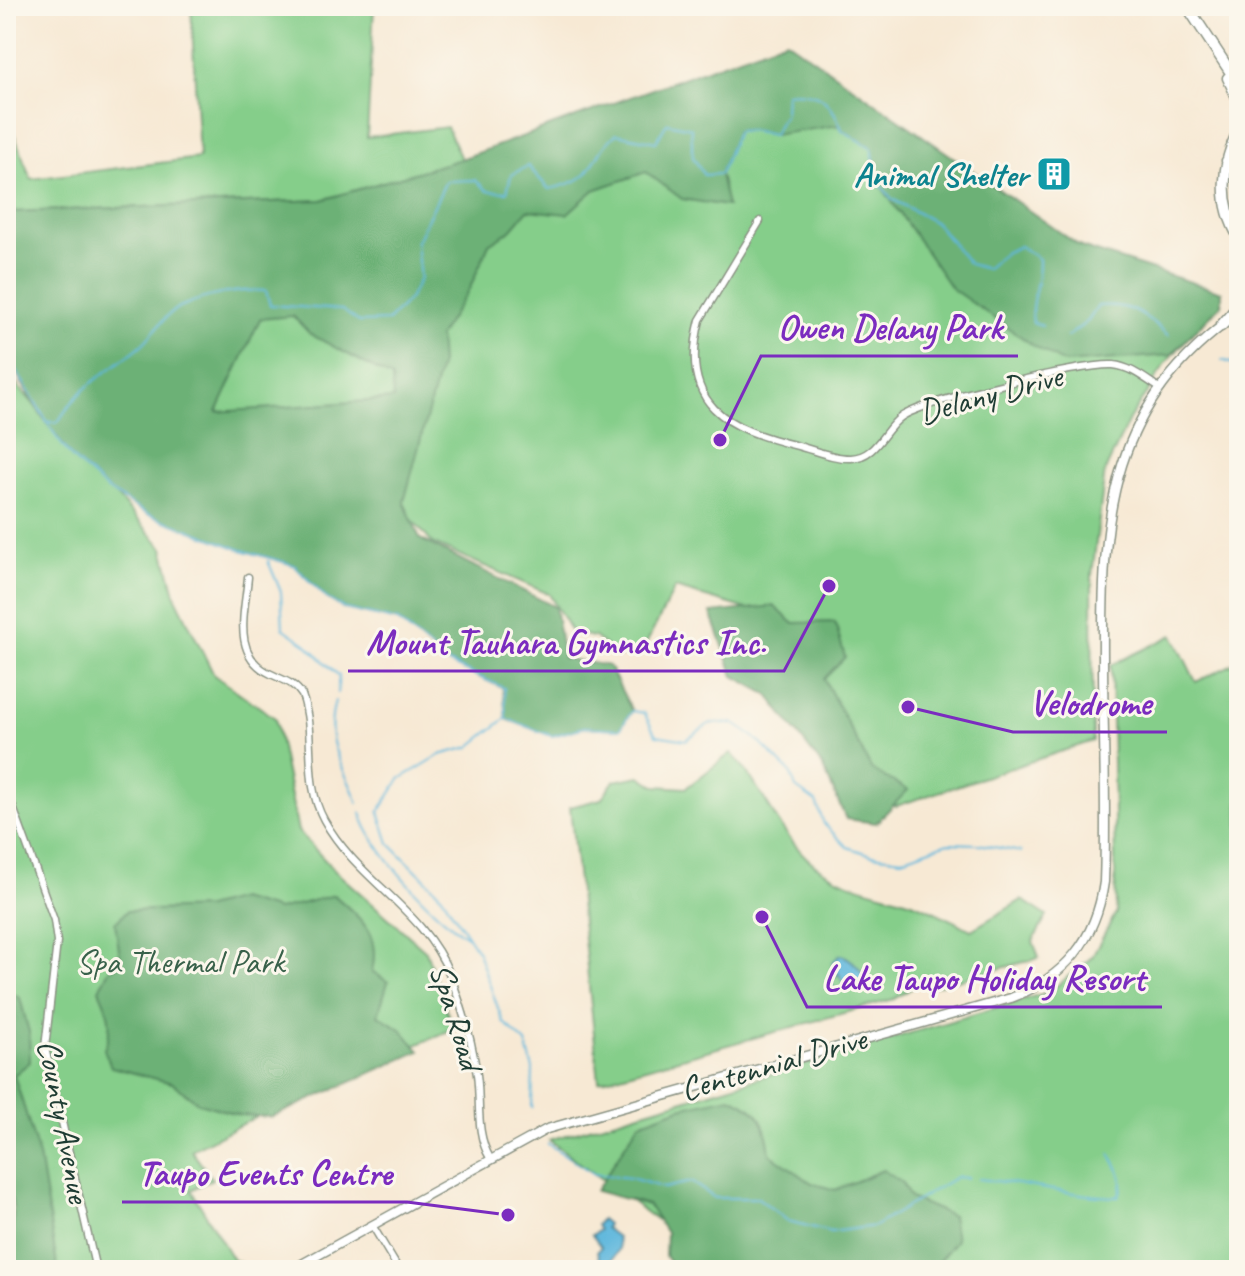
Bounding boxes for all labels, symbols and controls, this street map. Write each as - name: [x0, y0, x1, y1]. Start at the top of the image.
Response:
- place label: Animal Shelter: [854, 153, 1032, 196]
- building icon: Animal Shelter: [1035, 155, 1073, 193]
- callout: Owen Delany Park: [761, 296, 1018, 356]
- text: Owen Delany Park: [778, 304, 1006, 350]
- street label: Delany Drive: [914, 353, 1069, 433]
- callout: Mount Tauhara Gymnastics Inc.: [348, 611, 784, 671]
- text: Mount Tauhara Gymnastics Inc.: [366, 619, 767, 665]
- callout: Velodrome: [1013, 672, 1167, 732]
- text: Velodrome: [1029, 680, 1154, 726]
- park label: Spa Thermal Park: [76, 940, 286, 983]
- callout: Lake Taupo Holiday Resort: [807, 947, 1162, 1007]
- text: Lake Taupo Holiday Resort: [823, 955, 1149, 1001]
- street label: Spa Road: [420, 958, 495, 1080]
- street label: Centennial Drive: [675, 1016, 873, 1110]
- street label: County Avenue: [28, 1036, 102, 1208]
- callout: Taupo Events Centre: [122, 1142, 407, 1202]
- text: Taupo Events Centre: [138, 1150, 395, 1196]

